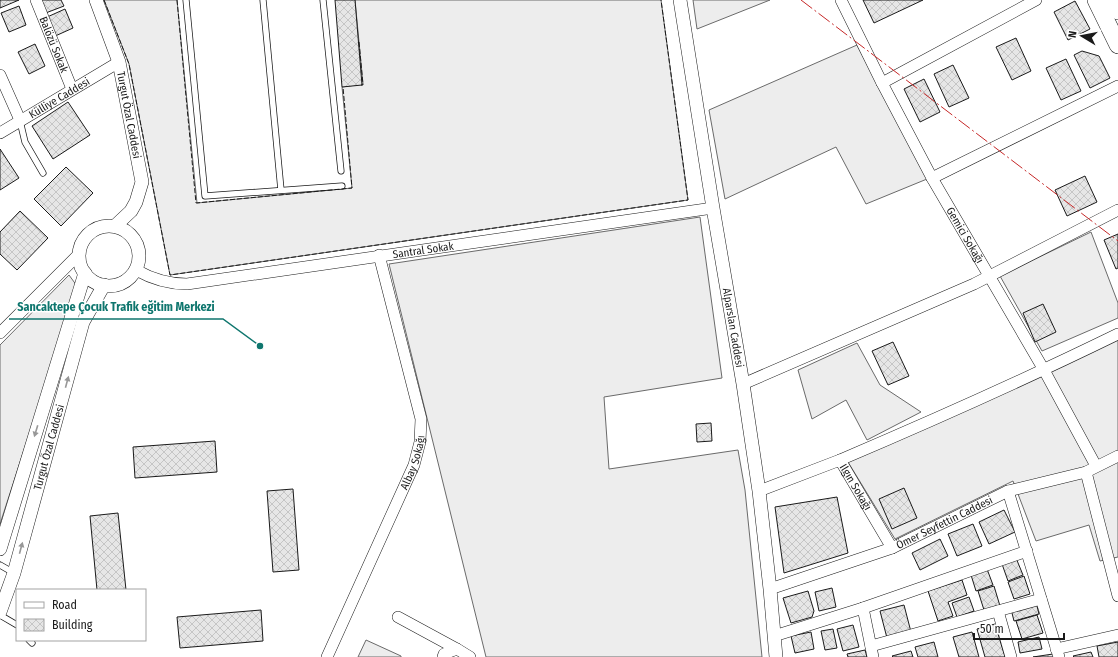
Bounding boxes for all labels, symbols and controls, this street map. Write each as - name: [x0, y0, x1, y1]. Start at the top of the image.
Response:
- street label: Balözü Sokak: [37, 15, 71, 75]
- north arrow: [1062, 16, 1102, 56]
- text: N: [1066, 30, 1080, 39]
- street label: Turgut Özal Caddesi: [114, 70, 144, 160]
- street label: Külliye Caddesi: [26, 74, 92, 121]
- street label: Gemici Sokağı: [944, 205, 987, 265]
- street label: Santral Sokak: [392, 239, 455, 261]
- street label: Alparslan Caddesi: [720, 287, 747, 369]
- callout: Sancaktepe Çocuk Trafik eğitim Merkezi: [9, 295, 223, 319]
- text: Sancaktepe Çocuk Trafik eğitim Merkezi: [17, 299, 215, 315]
- one-way arrow: [64, 376, 70, 388]
- street label: Turgut Özal Caddesi: [31, 402, 67, 492]
- one-way arrow: [33, 425, 39, 437]
- street label: Albay Sokağı: [397, 435, 427, 491]
- street label: Ilgın Sokağı: [837, 461, 875, 512]
- street label: Ömer Seyfettin Caddesi: [894, 493, 995, 551]
- one-way arrow: [18, 542, 24, 554]
- legend: [16, 589, 146, 641]
- text: Road: [52, 598, 77, 612]
- scale bar: [974, 615, 1064, 641]
- text: Building: [52, 618, 93, 632]
- text: 50 m: [980, 622, 1004, 636]

